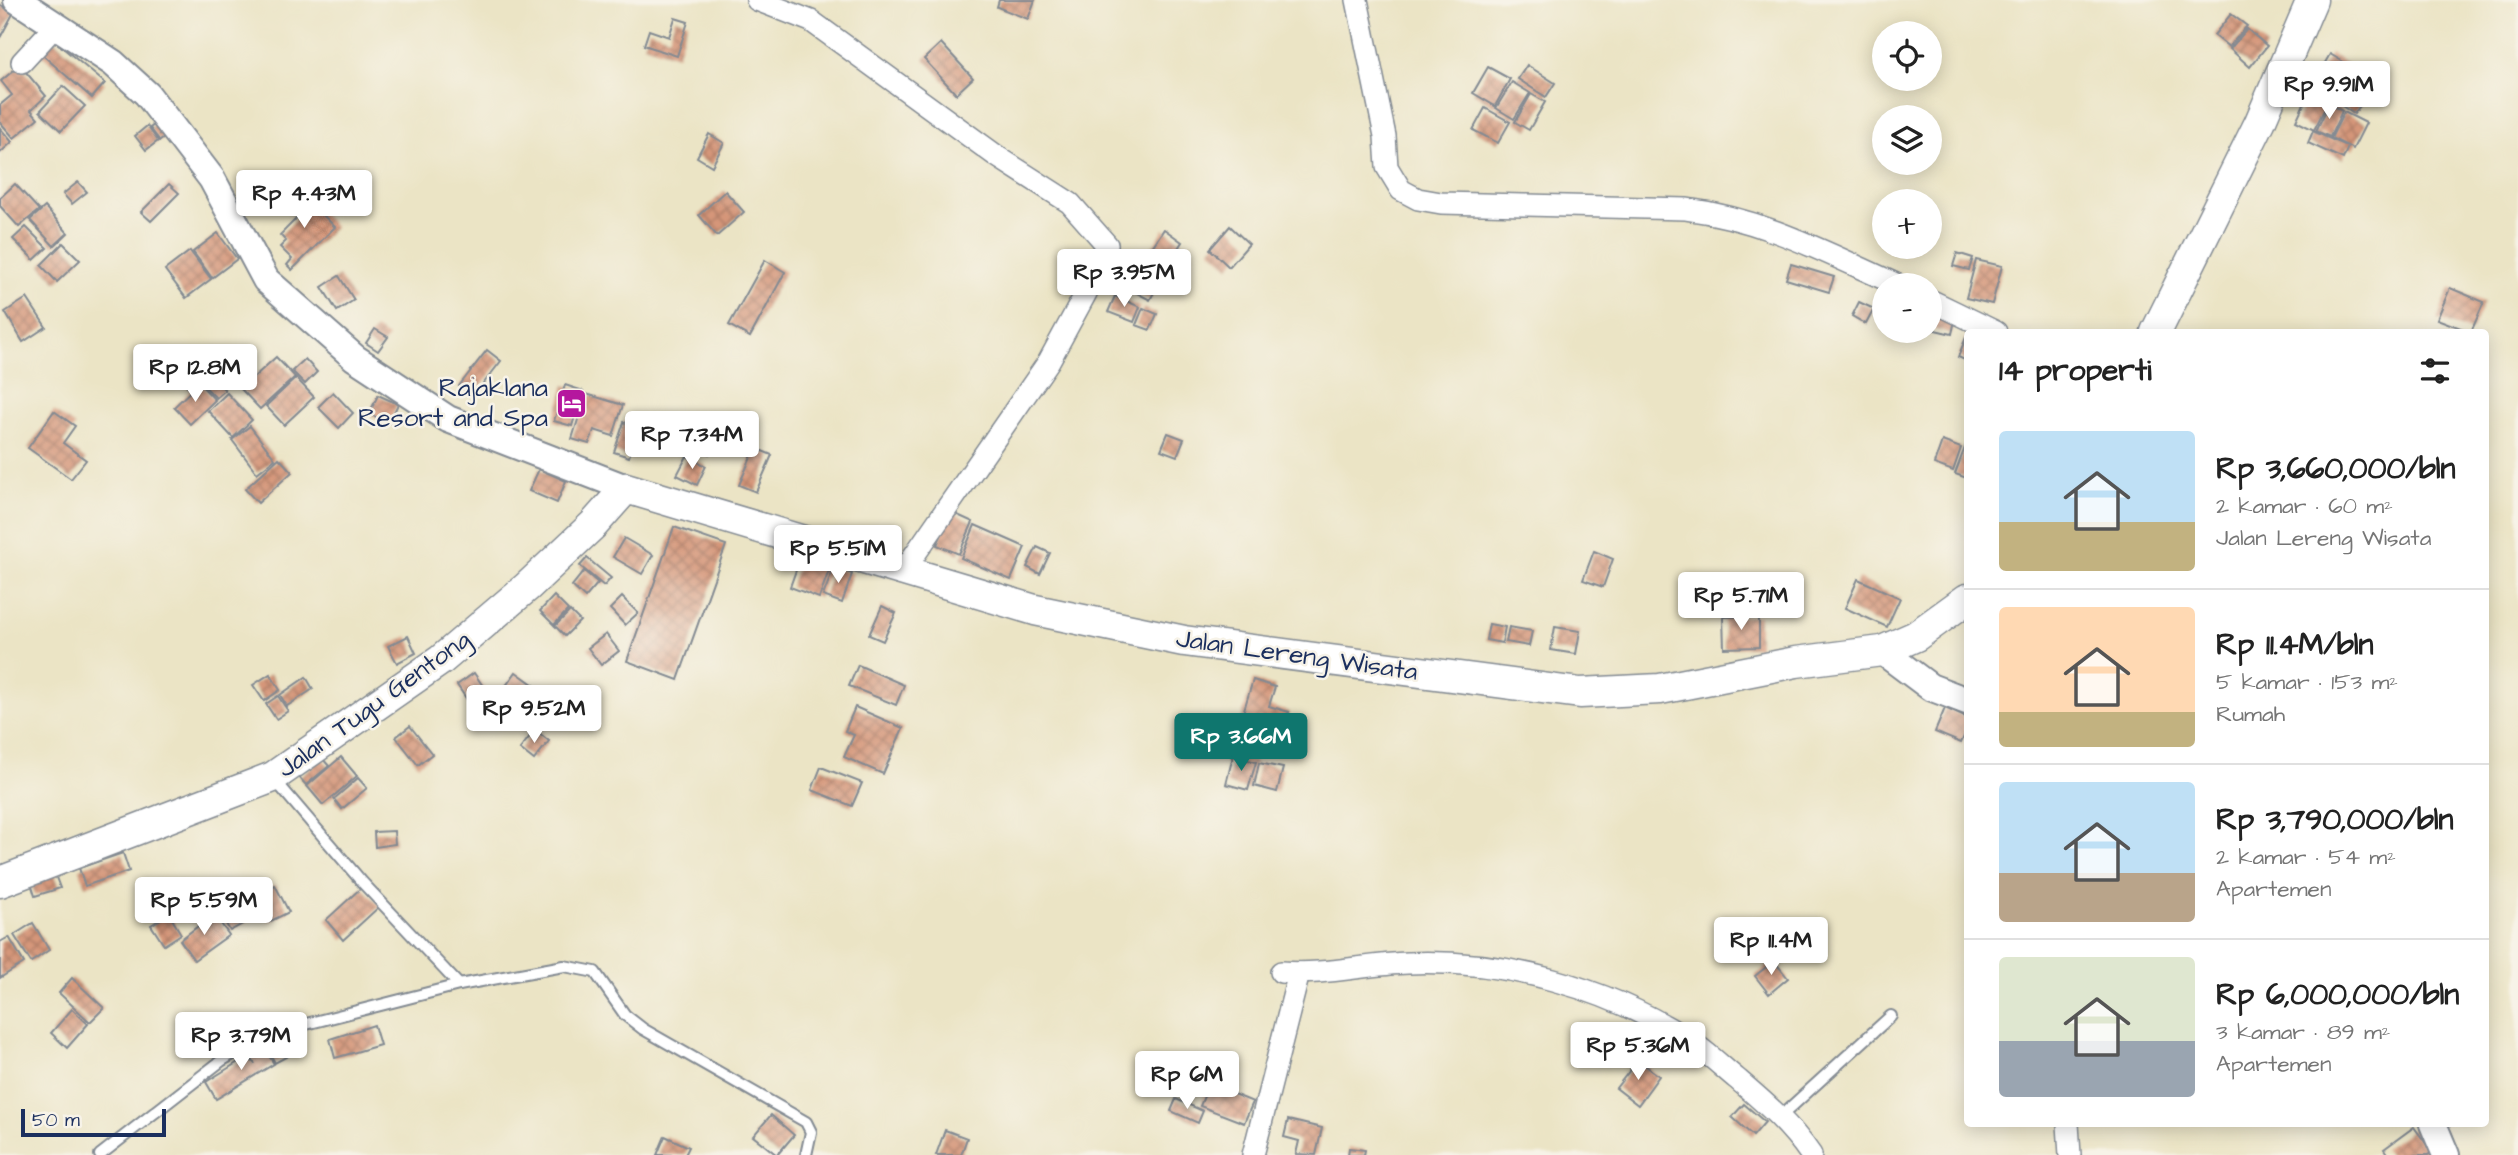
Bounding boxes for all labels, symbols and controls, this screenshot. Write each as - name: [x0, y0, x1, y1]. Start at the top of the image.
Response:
- map controls: [1872, 21, 1942, 343]
- button: locate: [1872, 21, 1942, 91]
- pin: Rp 9.91M: [2257, 61, 2401, 121]
- text: Rp 9.91M: [2284, 68, 2374, 100]
- button: layers: [1872, 105, 1942, 175]
- pin: Rp 4.43M: [232, 170, 376, 230]
- text: Rp 4.43M: [252, 177, 356, 209]
- button: +: [1872, 189, 1942, 259]
- pin: Rp 3.95M: [1052, 250, 1196, 309]
- text: Rp 3.95M: [1073, 256, 1175, 288]
- button: −: [1872, 273, 1942, 343]
- pin: Rp 12.8M: [123, 344, 267, 404]
- text: 14 properti: [1999, 350, 2152, 392]
- text: Rp 12.8M: [149, 351, 241, 383]
- icon: filters: [2416, 352, 2454, 390]
- place label: Rajaklana Resort and Spa: [358, 370, 548, 436]
- hotel icon: Rajaklana Resort and Spa: [554, 386, 588, 420]
- pin: Rp 7.34M: [620, 412, 764, 471]
- text: Rp 7.34M: [641, 418, 743, 450]
- text: Rp 3,660,000/bln: [2216, 448, 2456, 490]
- icon: home: [2055, 459, 2139, 543]
- text: 2 kamar · 60 m²: [2216, 490, 2393, 522]
- text: Jalan Lereng Wisata: [2216, 522, 2431, 554]
- pin: Rp 5.51M: [766, 526, 910, 585]
- text: Rp 5.51M: [790, 532, 886, 564]
- pin: Rp 5.71M: [1669, 572, 1813, 632]
- text: Rp 5.71M: [1694, 579, 1788, 611]
- street label: Jalan Lereng Wisata: [1174, 620, 1420, 692]
- street label: Jalan Tugu Gentong: [270, 622, 479, 788]
- text: Rp 11.4M/bln: [2216, 624, 2373, 666]
- icon: home: [2055, 635, 2139, 719]
- text: 5 kamar · 153 m²: [2216, 666, 2398, 698]
- pin: Rp 9.52M: [462, 686, 606, 745]
- text: Rp 9.52M: [482, 692, 586, 724]
- text: Rumah: [2216, 698, 2285, 730]
- pin: Rp 3.66M: [1169, 714, 1313, 773]
- text: Rp 3.66M: [1190, 720, 1292, 752]
- text: Rp 3,790,000/bln: [2216, 799, 2453, 841]
- icon: home: [2055, 810, 2139, 894]
- text: 2 kamar · 54 m²: [2216, 841, 2396, 873]
- text: Apartemen: [2216, 873, 2332, 905]
- pin: Rp 5.59M: [132, 878, 276, 937]
- text: Rp 5.59M: [151, 884, 257, 916]
- pin: Rp 11.4M: [1699, 918, 1843, 977]
- text: Rp 11.4M: [1730, 924, 1812, 956]
- text: Rp 6,000,000/bln: [2216, 974, 2459, 1016]
- icon: home: [2055, 985, 2139, 1069]
- pin: Rp 3.79M: [169, 1012, 313, 1072]
- text: 3 kamar · 89 m²: [2216, 1016, 2390, 1048]
- text: Rp 3.79M: [191, 1019, 291, 1051]
- pin: Rp 5.36M: [1566, 1023, 1710, 1082]
- text: Rp 5.36M: [1586, 1029, 1690, 1061]
- text: Apartemen: [2216, 1048, 2332, 1080]
- pin: Rp 6M: [1138, 1052, 1236, 1111]
- text: Rp 6M: [1151, 1058, 1223, 1090]
- scale bar: [21, 1106, 166, 1138]
- text: 50 m: [32, 1107, 80, 1134]

